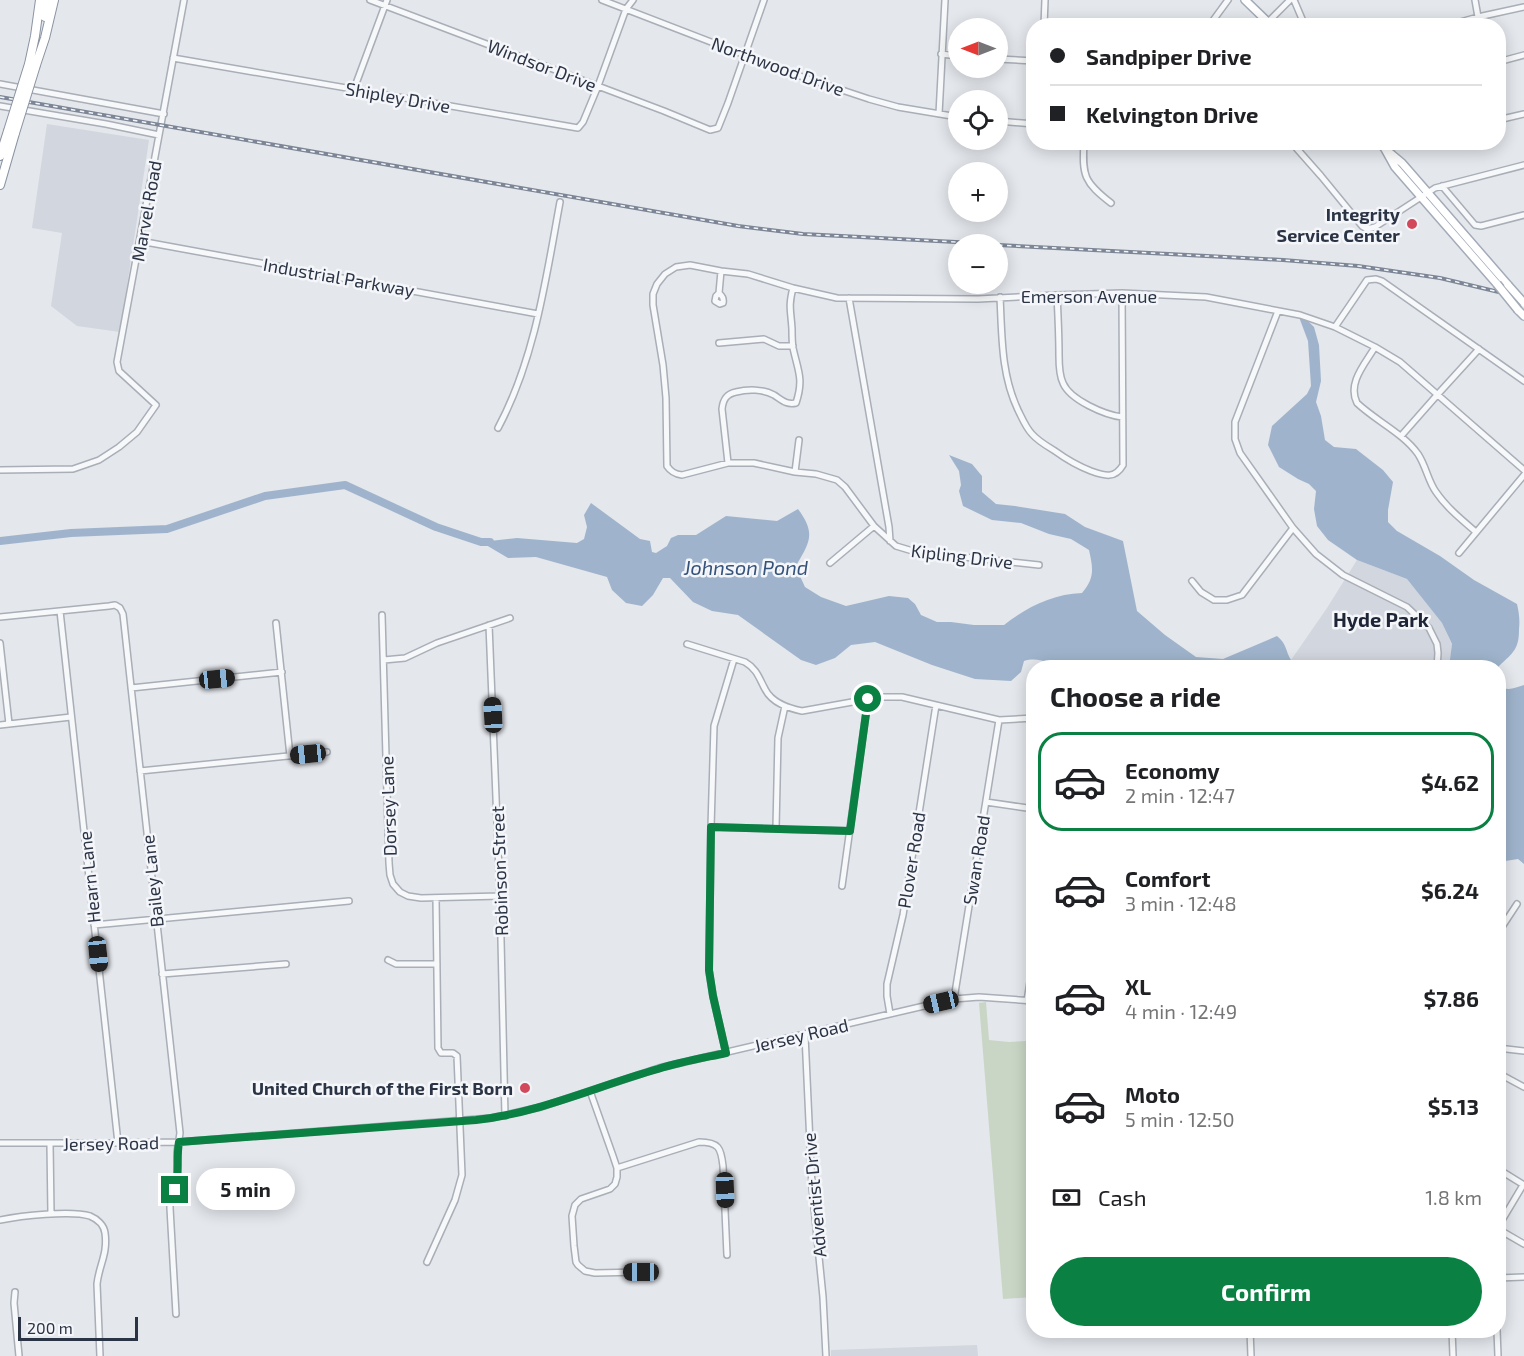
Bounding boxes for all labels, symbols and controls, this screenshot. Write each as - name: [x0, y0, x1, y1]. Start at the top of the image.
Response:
- north arrow: [948, 18, 1008, 78]
- map controls: [948, 18, 1008, 294]
- street label: Northwood Drive: [709, 32, 847, 100]
- street label: Windsor Drive: [484, 34, 600, 96]
- text: Sandpiper Drive: [1086, 43, 1252, 69]
- street label: Shipley Drive: [344, 77, 452, 117]
- button: locate: [948, 90, 1008, 150]
- text: Kelvington Drive: [1086, 101, 1258, 127]
- street label: Marvel Road: [126, 159, 166, 263]
- button: +: [948, 162, 1008, 222]
- place label: Integrity Service Center: [1277, 203, 1401, 246]
- marker: Integrity Service Center: [1405, 217, 1419, 231]
- button: −: [948, 234, 1008, 294]
- street label: Industrial Parkway: [262, 253, 417, 301]
- street label: Emerson Avenue: [1021, 285, 1157, 307]
- street label: Kipling Drive: [910, 539, 1014, 573]
- water label: Johnson Pond: [683, 555, 809, 579]
- district label: Hyde Park: [1333, 607, 1430, 632]
- car: [198, 668, 236, 690]
- text: Choose a ride: [1050, 680, 1221, 712]
- route start: [854, 685, 881, 712]
- car: [483, 697, 503, 733]
- car: [289, 743, 327, 765]
- street label: Dorsey Lane: [375, 755, 401, 857]
- icon: car: [1053, 755, 1107, 809]
- text: Economy: [1125, 757, 1220, 783]
- text: $4.62: [1421, 769, 1479, 795]
- text: 2 min · 12:47: [1125, 783, 1235, 807]
- street label: Robinson Street: [486, 805, 512, 937]
- street label: Plover Road: [893, 810, 929, 910]
- street label: Swan Road: [958, 814, 994, 906]
- street label: Hearn Lane: [73, 830, 105, 924]
- street label: Bailey Lane: [136, 834, 168, 928]
- icon: car: [1053, 863, 1107, 917]
- text: Comfort: [1125, 865, 1210, 891]
- text: $6.24: [1421, 877, 1479, 903]
- text: 3 min · 12:48: [1125, 891, 1237, 915]
- car: [87, 935, 109, 973]
- icon: car: [1053, 971, 1107, 1025]
- text: XL: [1125, 973, 1151, 999]
- text: $7.86: [1423, 985, 1479, 1011]
- car: [921, 989, 961, 1015]
- text: 4 min · 12:49: [1125, 999, 1237, 1023]
- street label: Jersey Road: [752, 1013, 850, 1057]
- place label: United Church of the First Born: [252, 1077, 513, 1099]
- icon: car: [1053, 1079, 1107, 1133]
- marker: United Church of the First Born: [518, 1081, 532, 1095]
- text: Moto: [1125, 1081, 1180, 1107]
- text: $5.13: [1428, 1093, 1479, 1119]
- text: 5 min · 12:50: [1125, 1107, 1235, 1131]
- street label: Jersey Road: [63, 1131, 159, 1155]
- street label: Adventist Drive: [798, 1132, 830, 1258]
- callout: 5 min: [196, 1169, 295, 1211]
- car: [715, 1172, 735, 1208]
- route end: [161, 1176, 188, 1203]
- text: 5 min: [220, 1177, 271, 1201]
- icon: cash: [1050, 1181, 1083, 1214]
- text: Cash: [1098, 1184, 1147, 1210]
- text: 1.8 km: [1425, 1185, 1482, 1209]
- button: Confirm: [1050, 1257, 1482, 1326]
- car: [623, 1263, 659, 1281]
- scale bar: [18, 1314, 138, 1342]
- text: 200 m: [27, 1318, 73, 1337]

